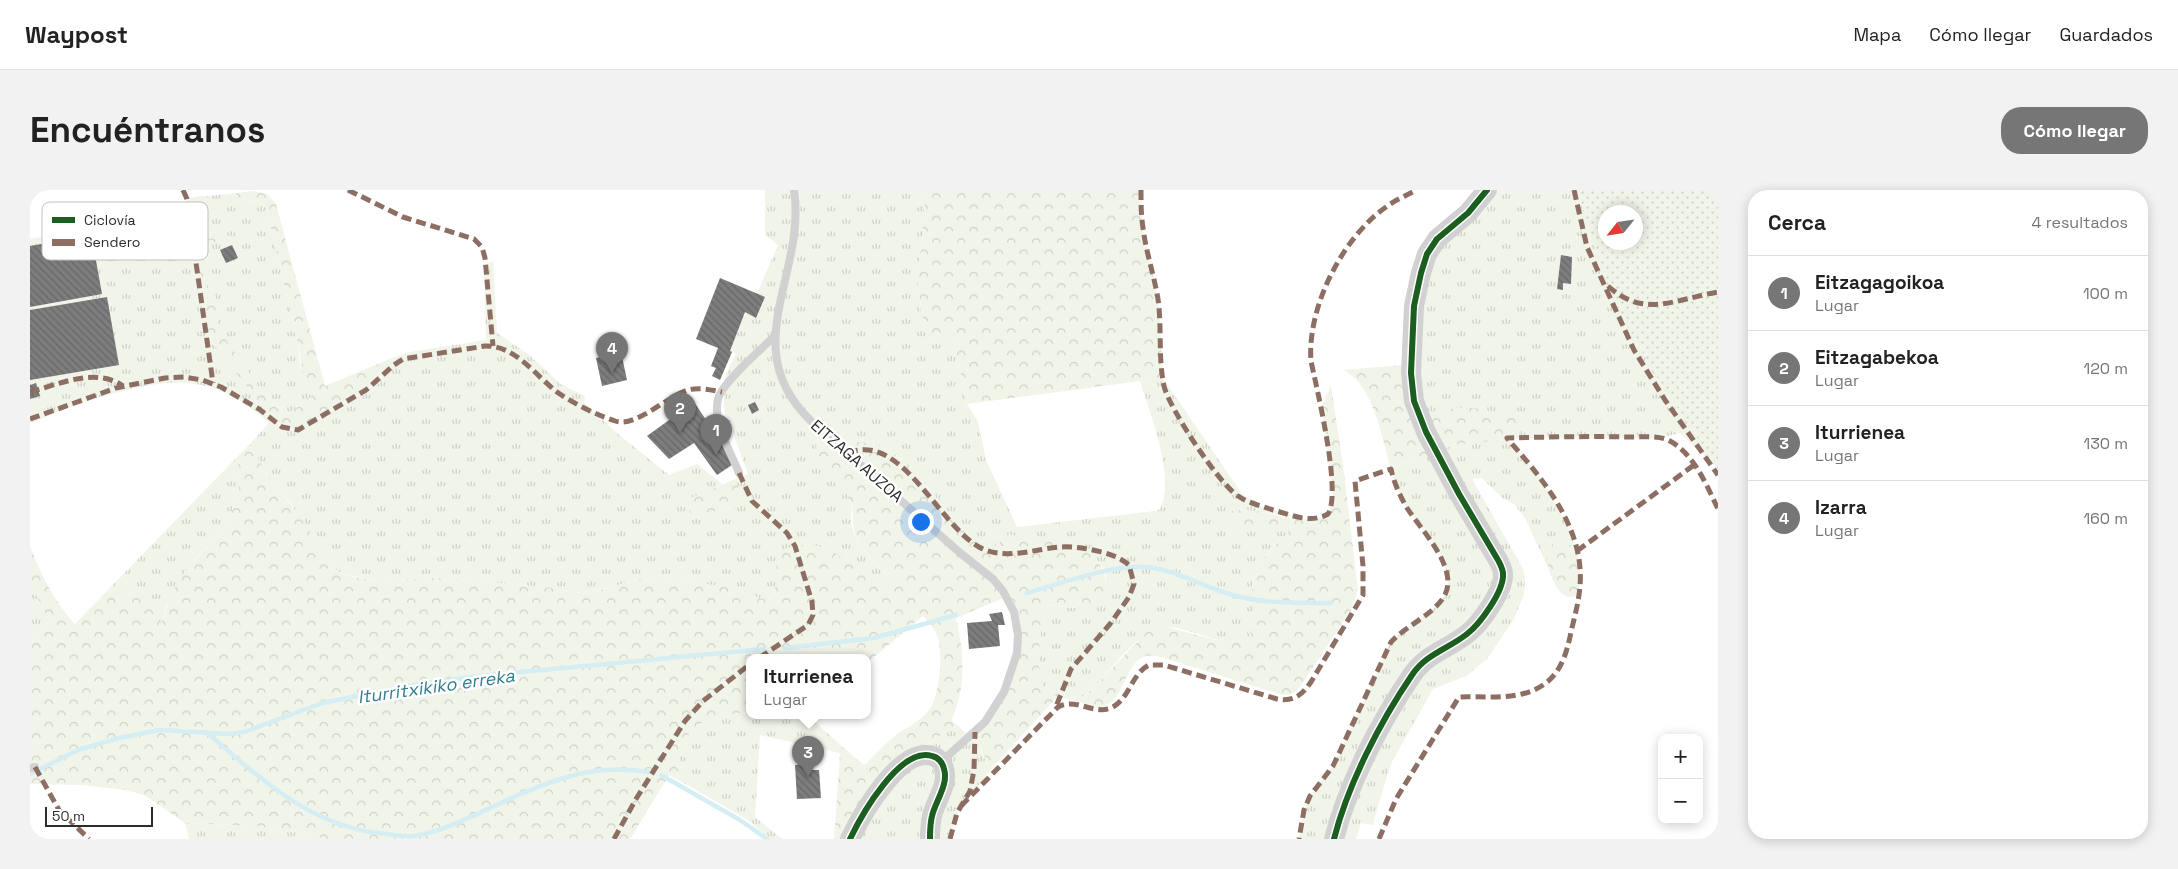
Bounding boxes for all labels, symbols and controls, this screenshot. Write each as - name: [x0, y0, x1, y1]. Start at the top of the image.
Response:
- text: Waypost: [25, 19, 128, 50]
- text: Mapa: [1853, 23, 1901, 46]
- text: Cómo llegar: [1929, 23, 2031, 46]
- text: Guardados: [2059, 23, 2153, 46]
- button: Cómo llegar: [2001, 107, 2148, 154]
- text: Encuéntranos: [30, 108, 265, 152]
- legend: [42, 202, 208, 260]
- north arrow: [1598, 205, 1643, 250]
- text: Cerca: [1768, 209, 1826, 236]
- text: Ciclovía: [84, 211, 136, 229]
- text: 4 resultados: [2032, 212, 2128, 233]
- text: Sendero: [84, 233, 140, 251]
- text: Eitzagagoikoa: [1815, 270, 1944, 295]
- text: 1: [1780, 283, 1788, 304]
- text: 100 m: [2083, 283, 2128, 304]
- text: Lugar: [1815, 295, 1859, 316]
- pin: 4: [596, 332, 628, 373]
- text: Eitzagabekoa: [1815, 345, 1939, 370]
- text: 2: [1779, 358, 1789, 379]
- text: 120 m: [2084, 358, 2128, 379]
- text: Lugar: [1815, 370, 1859, 391]
- pin: 2: [664, 392, 696, 433]
- pin: 1: [700, 414, 732, 455]
- street label: EITZAGA AUZOA: [806, 415, 908, 507]
- text: Iturrienea: [1815, 420, 1905, 445]
- text: 3: [1779, 433, 1789, 454]
- text: 130 m: [2084, 433, 2128, 454]
- text: Lugar: [1815, 445, 1859, 466]
- text: Izarra: [1815, 495, 1867, 520]
- text: 4: [1779, 508, 1789, 529]
- text: 160 m: [2083, 508, 2128, 529]
- your location: [908, 509, 934, 535]
- text: Lugar: [1815, 520, 1859, 541]
- popup: [746, 654, 871, 719]
- water label: Iturritxikiko erreka: [356, 663, 517, 708]
- text: Iturrienea: [763, 664, 854, 689]
- text: Lugar: [763, 689, 807, 710]
- map controls: [1658, 734, 1703, 824]
- button: +: [1658, 734, 1703, 779]
- pin: 3: [792, 736, 824, 777]
- button: −: [1658, 779, 1703, 824]
- scale bar: [45, 804, 152, 827]
- text: 50 m: [52, 807, 85, 825]

